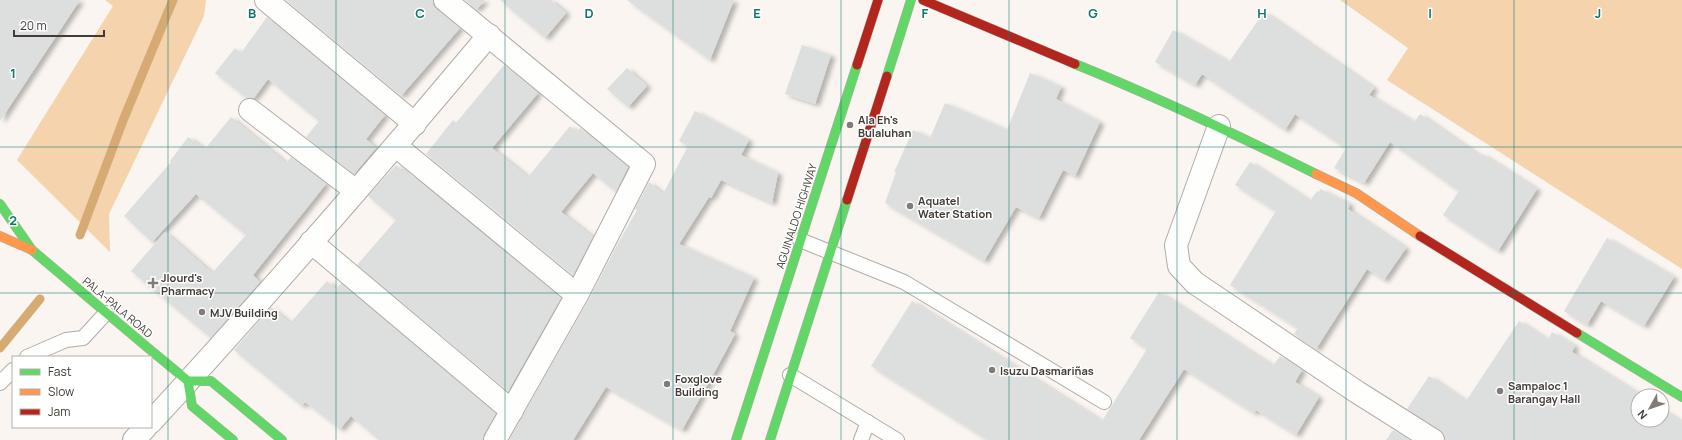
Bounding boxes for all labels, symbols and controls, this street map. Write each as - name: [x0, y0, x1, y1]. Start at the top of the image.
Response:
- text: B: [248, 4, 256, 22]
- text: C: [415, 4, 425, 22]
- text: D: [584, 4, 594, 22]
- text: E: [753, 4, 761, 22]
- text: F: [922, 4, 929, 22]
- text: G: [1088, 4, 1098, 22]
- text: H: [1257, 4, 1267, 22]
- text: I: [1428, 4, 1432, 22]
- text: J: [1595, 4, 1601, 22]
- scale bar: [14, 12, 104, 38]
- text: 20 m: [20, 17, 47, 34]
- text: 1: [10, 64, 16, 82]
- place label: Ala Eh's Bulaluhan: [858, 112, 911, 140]
- marker: Ala Eh's Bulaluhan: [845, 120, 855, 130]
- street label: AGUINALDO HIGHWAY: [772, 161, 820, 271]
- place label: Aquatel Water Station: [918, 193, 992, 221]
- marker: Aquatel Water Station: [905, 201, 915, 211]
- text: 2: [9, 211, 17, 229]
- place label: Jlourd's Pharmacy: [161, 270, 215, 298]
- street label: PALA-PALA ROAD: [80, 273, 156, 341]
- marker: Jlourd's Pharmacy: [148, 278, 158, 288]
- place label: MJV Building: [210, 305, 278, 320]
- marker: MJV Building: [197, 307, 207, 317]
- legend: [12, 356, 152, 428]
- text: Fast: [48, 363, 72, 380]
- place label: Isuzu Dasmariñas: [1000, 363, 1094, 378]
- marker: Isuzu Dasmariñas: [987, 365, 997, 375]
- place label: Foxglove Building: [675, 371, 722, 399]
- place label: Sampaloc 1 Barangay Hall: [1508, 378, 1580, 406]
- marker: Foxglove Building: [662, 379, 672, 389]
- text: Slow: [48, 383, 74, 400]
- marker: Sampaloc 1 Barangay Hall: [1495, 386, 1505, 396]
- north arrow: [1630, 388, 1670, 428]
- text: Jam: [48, 403, 70, 420]
- text: N: [1634, 407, 1650, 423]

